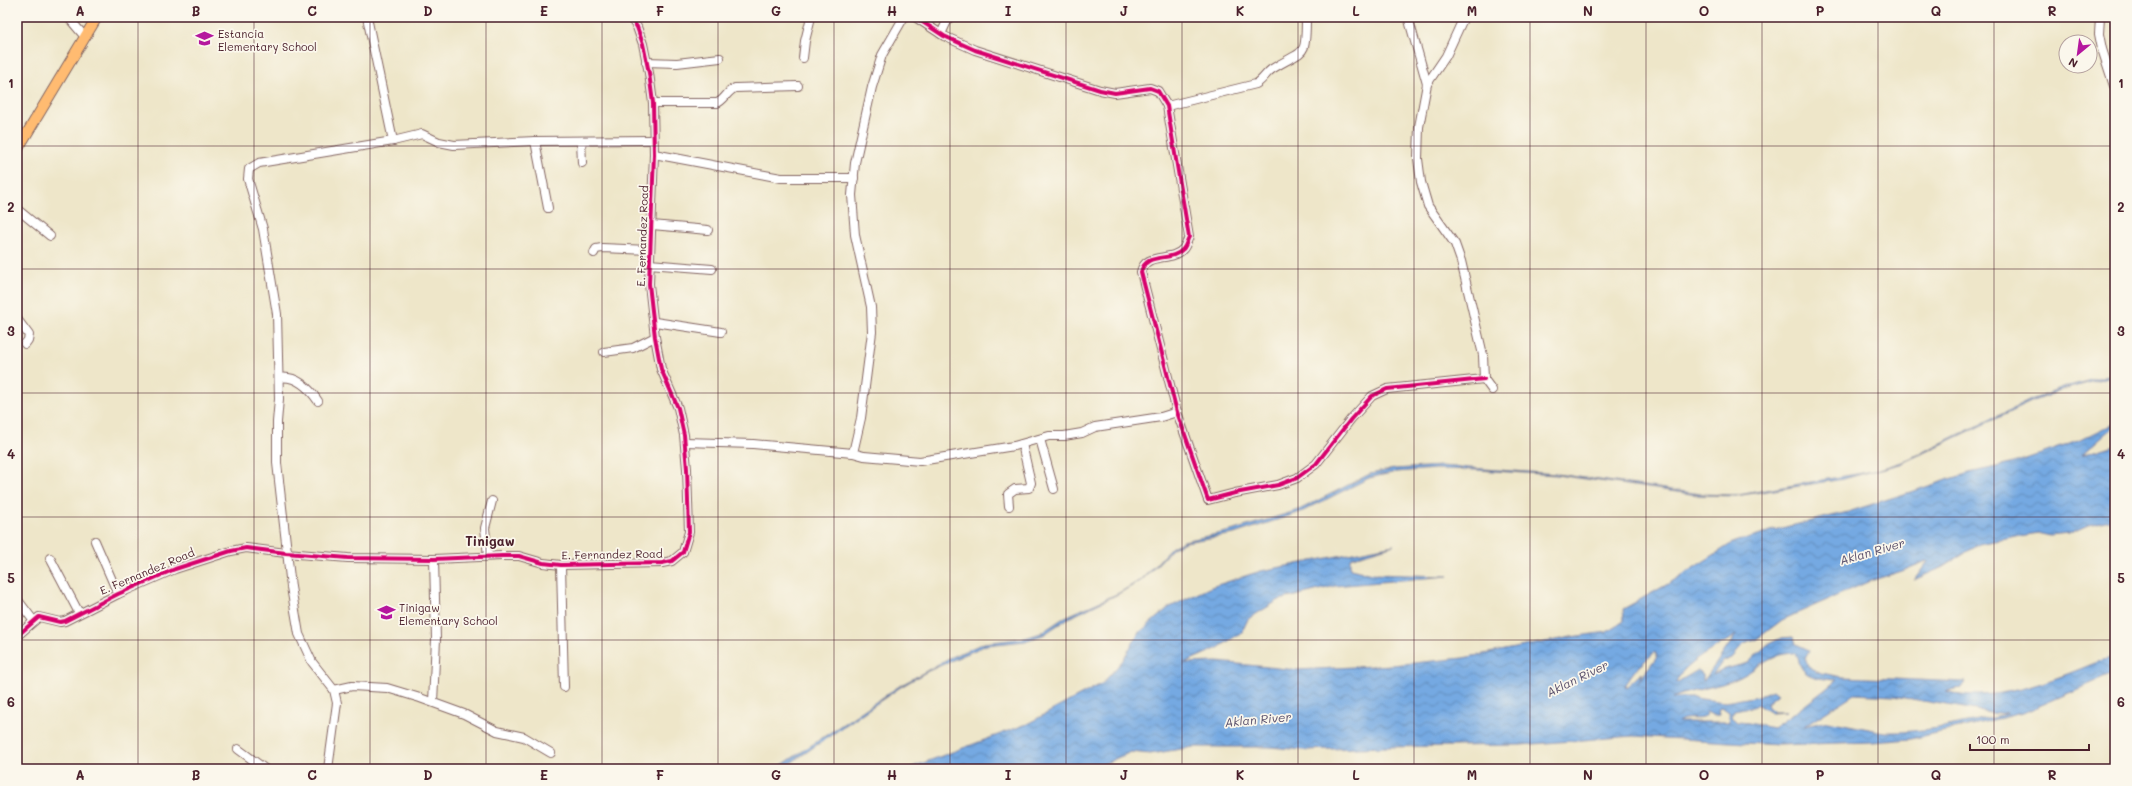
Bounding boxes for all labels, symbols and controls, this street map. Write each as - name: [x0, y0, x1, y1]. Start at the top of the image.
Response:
- text: A: [75, 2, 85, 19]
- text: B: [192, 2, 201, 19]
- text: C: [307, 2, 317, 19]
- text: D: [423, 2, 433, 19]
- text: E: [540, 2, 548, 19]
- text: F: [656, 2, 664, 19]
- text: G: [771, 2, 781, 19]
- text: H: [887, 2, 897, 19]
- text: I: [1005, 2, 1012, 19]
- text: J: [1120, 2, 1128, 19]
- text: K: [1236, 2, 1245, 19]
- text: L: [1352, 2, 1360, 19]
- text: M: [1467, 2, 1477, 19]
- text: N: [1583, 2, 1593, 19]
- text: O: [1699, 2, 1709, 19]
- text: P: [1816, 2, 1825, 19]
- text: Q: [1931, 2, 1941, 19]
- text: R: [2048, 2, 2057, 19]
- place label: Estancia Elementary School: [218, 26, 317, 54]
- school or university icon: Estancia Elementary School: [195, 29, 215, 49]
- north arrow: [2058, 34, 2098, 74]
- text: N: [2066, 55, 2080, 72]
- text: 1: [8, 74, 14, 91]
- text: 1: [2118, 74, 2124, 91]
- street label: E. Fernandez Road: [633, 185, 651, 287]
- text: 2: [7, 198, 15, 215]
- text: 2: [2117, 198, 2125, 215]
- text: 3: [7, 322, 15, 339]
- text: 3: [2117, 322, 2125, 339]
- text: 4: [7, 445, 15, 462]
- text: 4: [2117, 445, 2125, 462]
- district label: Tinigaw: [465, 532, 515, 549]
- water label: Aklan River: [1838, 534, 1906, 568]
- street label: E. Fernandez Road: [97, 544, 197, 598]
- street label: E. Fernandez Road: [561, 546, 663, 562]
- text: 5: [7, 569, 15, 586]
- text: 5: [2117, 569, 2125, 586]
- place label: Tinigaw Elementary School: [399, 600, 498, 628]
- school or university icon: Tinigaw Elementary School: [376, 603, 396, 623]
- water label: Aklan River: [1543, 656, 1611, 700]
- text: 6: [7, 693, 15, 710]
- text: 6: [2117, 693, 2125, 710]
- water label: Aklan River: [1224, 708, 1292, 730]
- scale bar: [1970, 726, 2089, 752]
- text: 100 m: [1976, 731, 2010, 747]
- text: A: [75, 766, 85, 783]
- text: B: [192, 766, 201, 783]
- text: C: [307, 766, 317, 783]
- text: D: [423, 766, 433, 783]
- text: E: [540, 766, 548, 783]
- text: F: [656, 766, 664, 783]
- text: G: [771, 766, 781, 783]
- text: H: [887, 766, 897, 783]
- text: I: [1005, 766, 1012, 783]
- text: J: [1120, 766, 1128, 783]
- text: K: [1236, 766, 1245, 783]
- text: L: [1352, 766, 1360, 783]
- text: M: [1467, 766, 1477, 783]
- text: N: [1583, 766, 1593, 783]
- text: O: [1699, 766, 1709, 783]
- text: P: [1816, 766, 1825, 783]
- text: Q: [1931, 766, 1941, 783]
- text: R: [2048, 766, 2057, 783]

